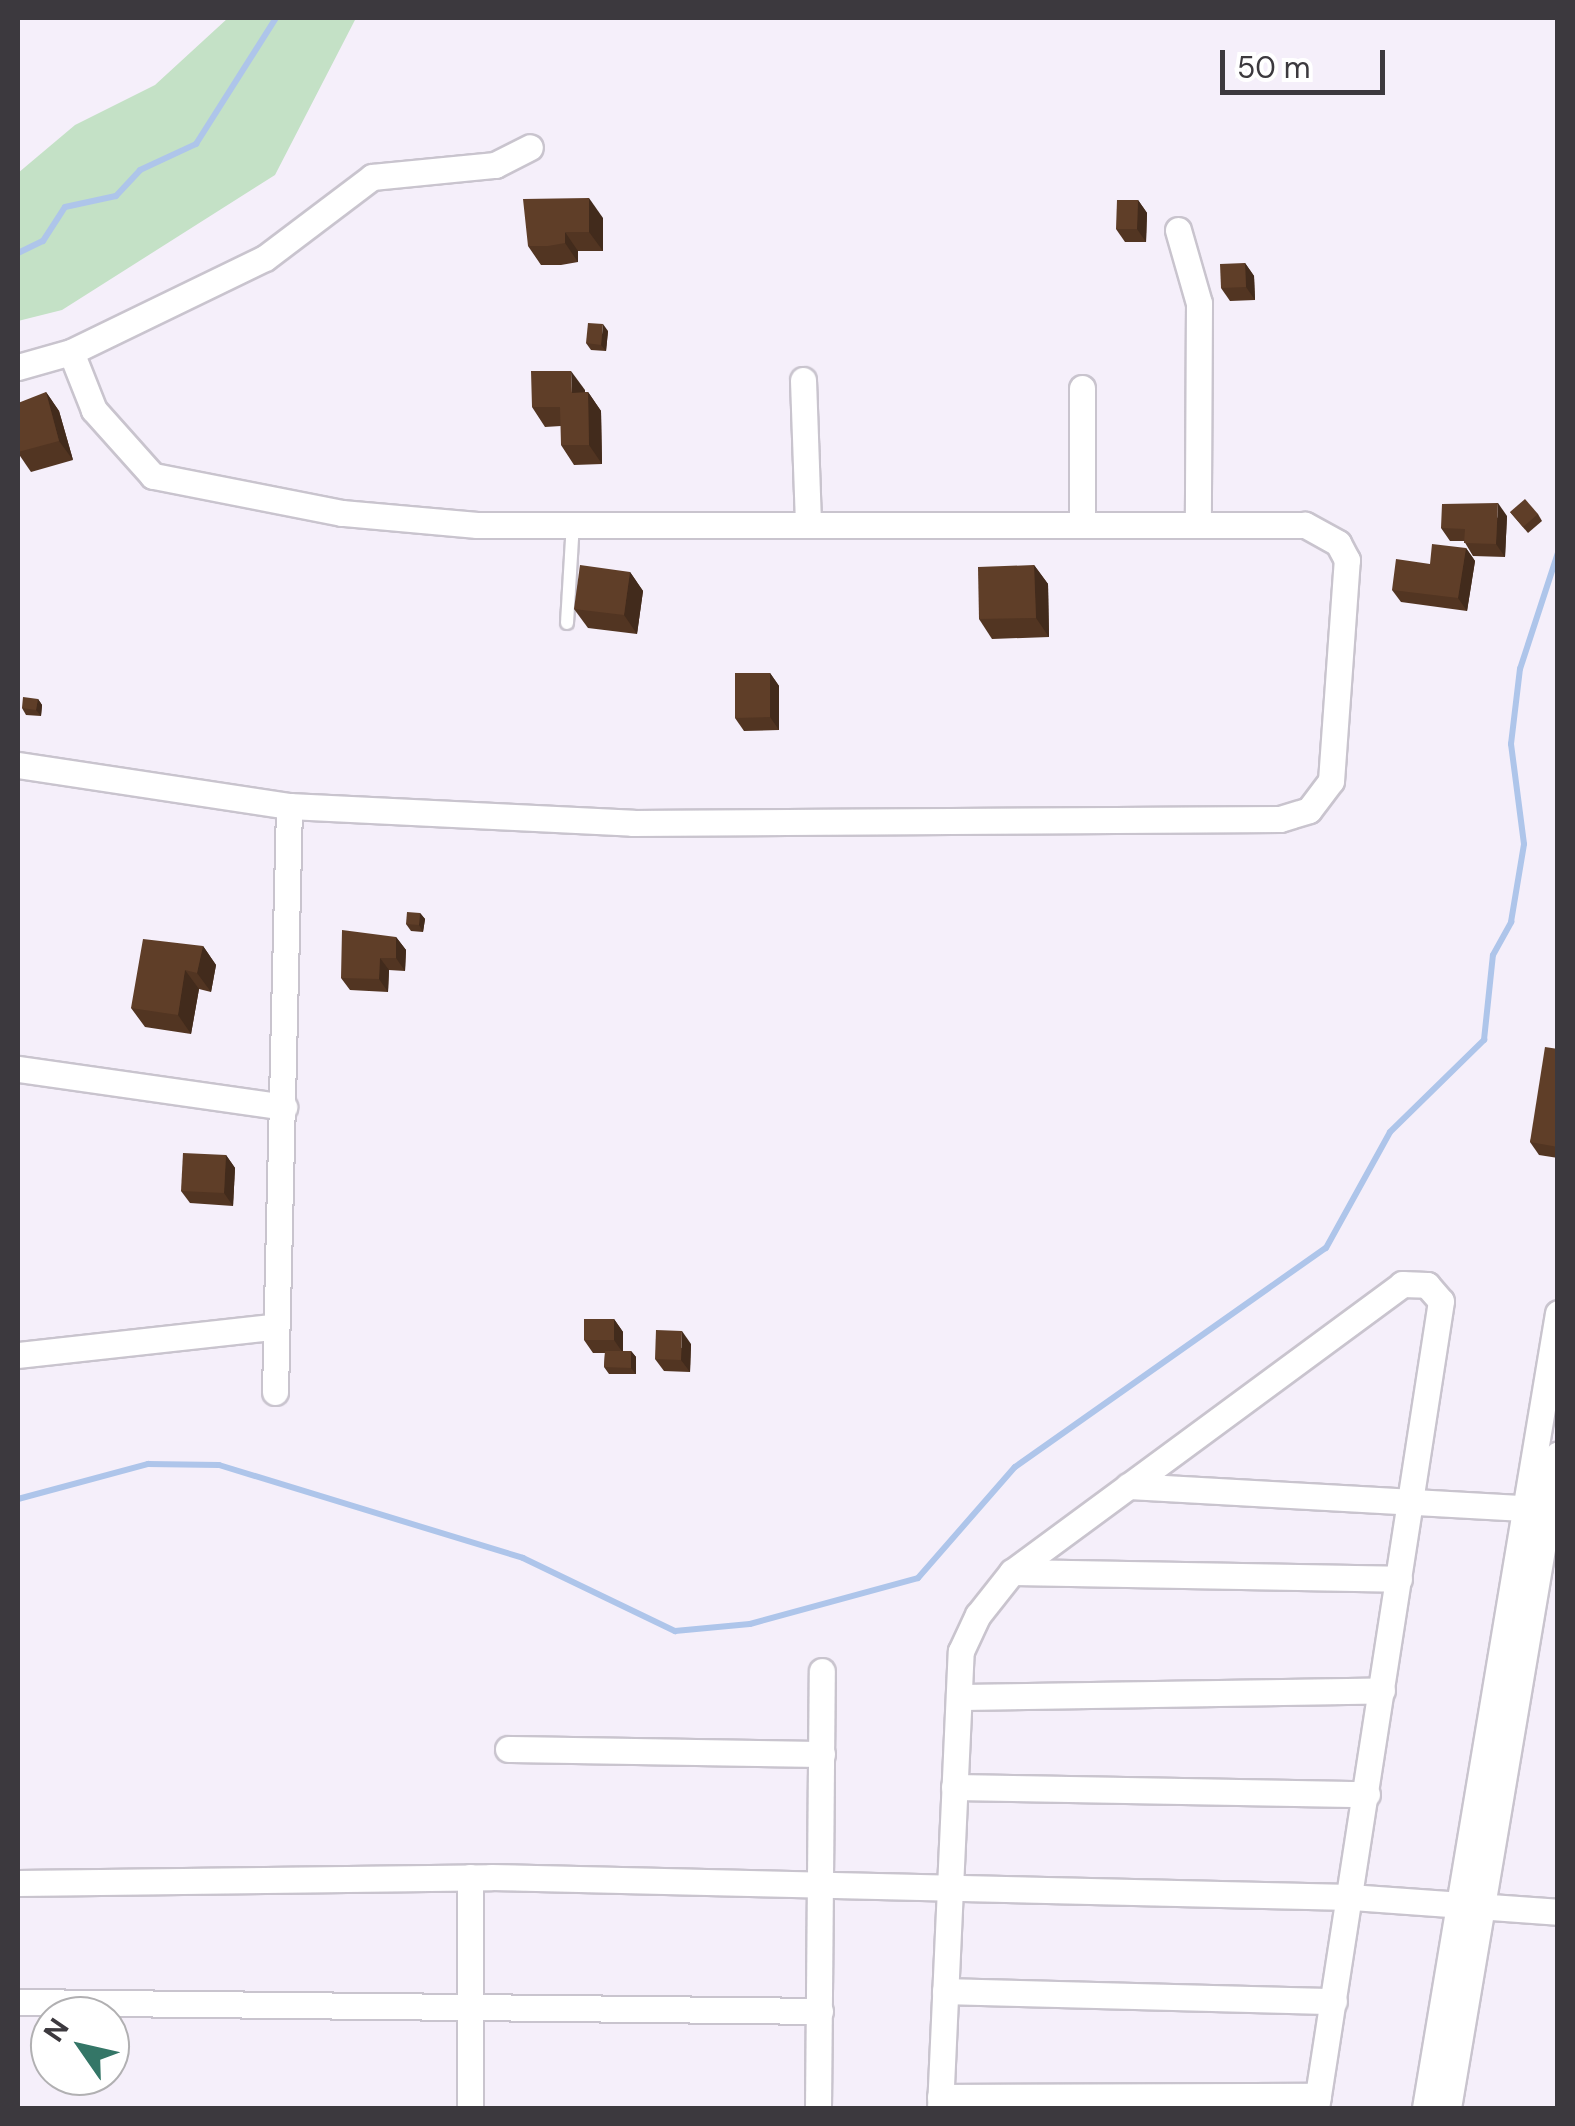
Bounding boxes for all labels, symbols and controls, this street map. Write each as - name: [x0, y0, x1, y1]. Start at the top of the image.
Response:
- scale bar: [1225, 30, 1390, 92]
- text: 50 m: [1237, 48, 1311, 87]
- north arrow: [30, 1996, 130, 2096]
- text: N: [35, 2011, 77, 2049]

